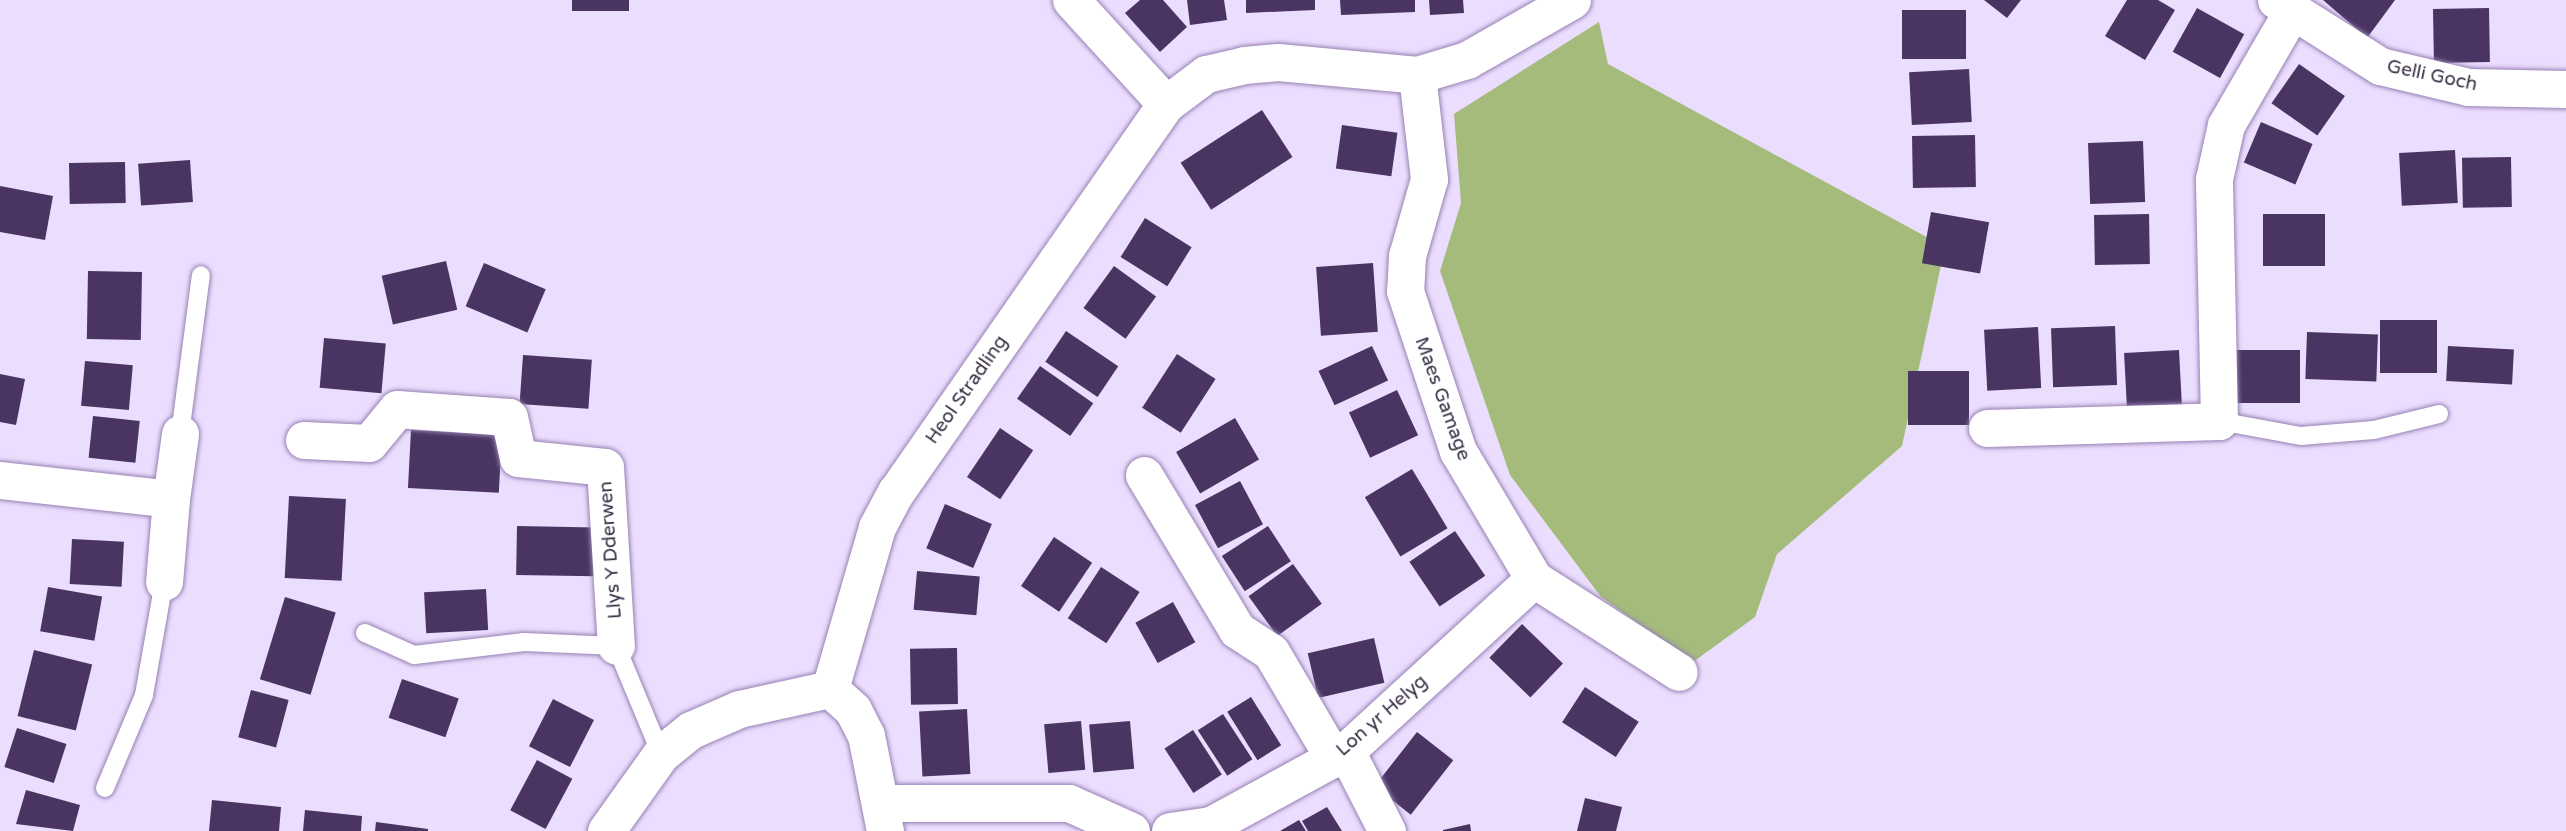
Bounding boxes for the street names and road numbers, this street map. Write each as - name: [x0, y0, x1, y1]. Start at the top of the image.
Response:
- street label: Gelli Goch: [2385, 55, 2479, 97]
- street label: Heol Stradling: [921, 331, 1013, 449]
- street label: Maes Gamage: [1409, 334, 1475, 464]
- street label: Llys Y Dderwen: [595, 480, 627, 620]
- street label: Lon yr Helyg: [1332, 670, 1432, 762]

